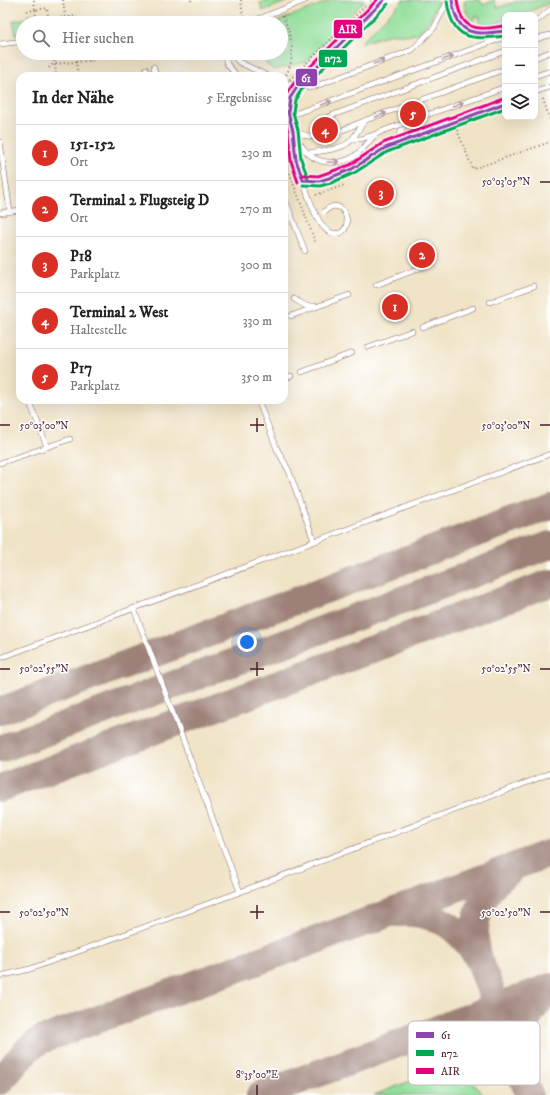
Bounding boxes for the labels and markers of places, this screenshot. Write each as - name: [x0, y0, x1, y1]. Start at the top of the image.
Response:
- pin: 5: [400, 99, 426, 129]
- pin: 4: [312, 115, 338, 145]
- pin: 3: [368, 178, 394, 208]
- pin: 2: [409, 240, 435, 270]
- pin: 1: [382, 292, 408, 322]

